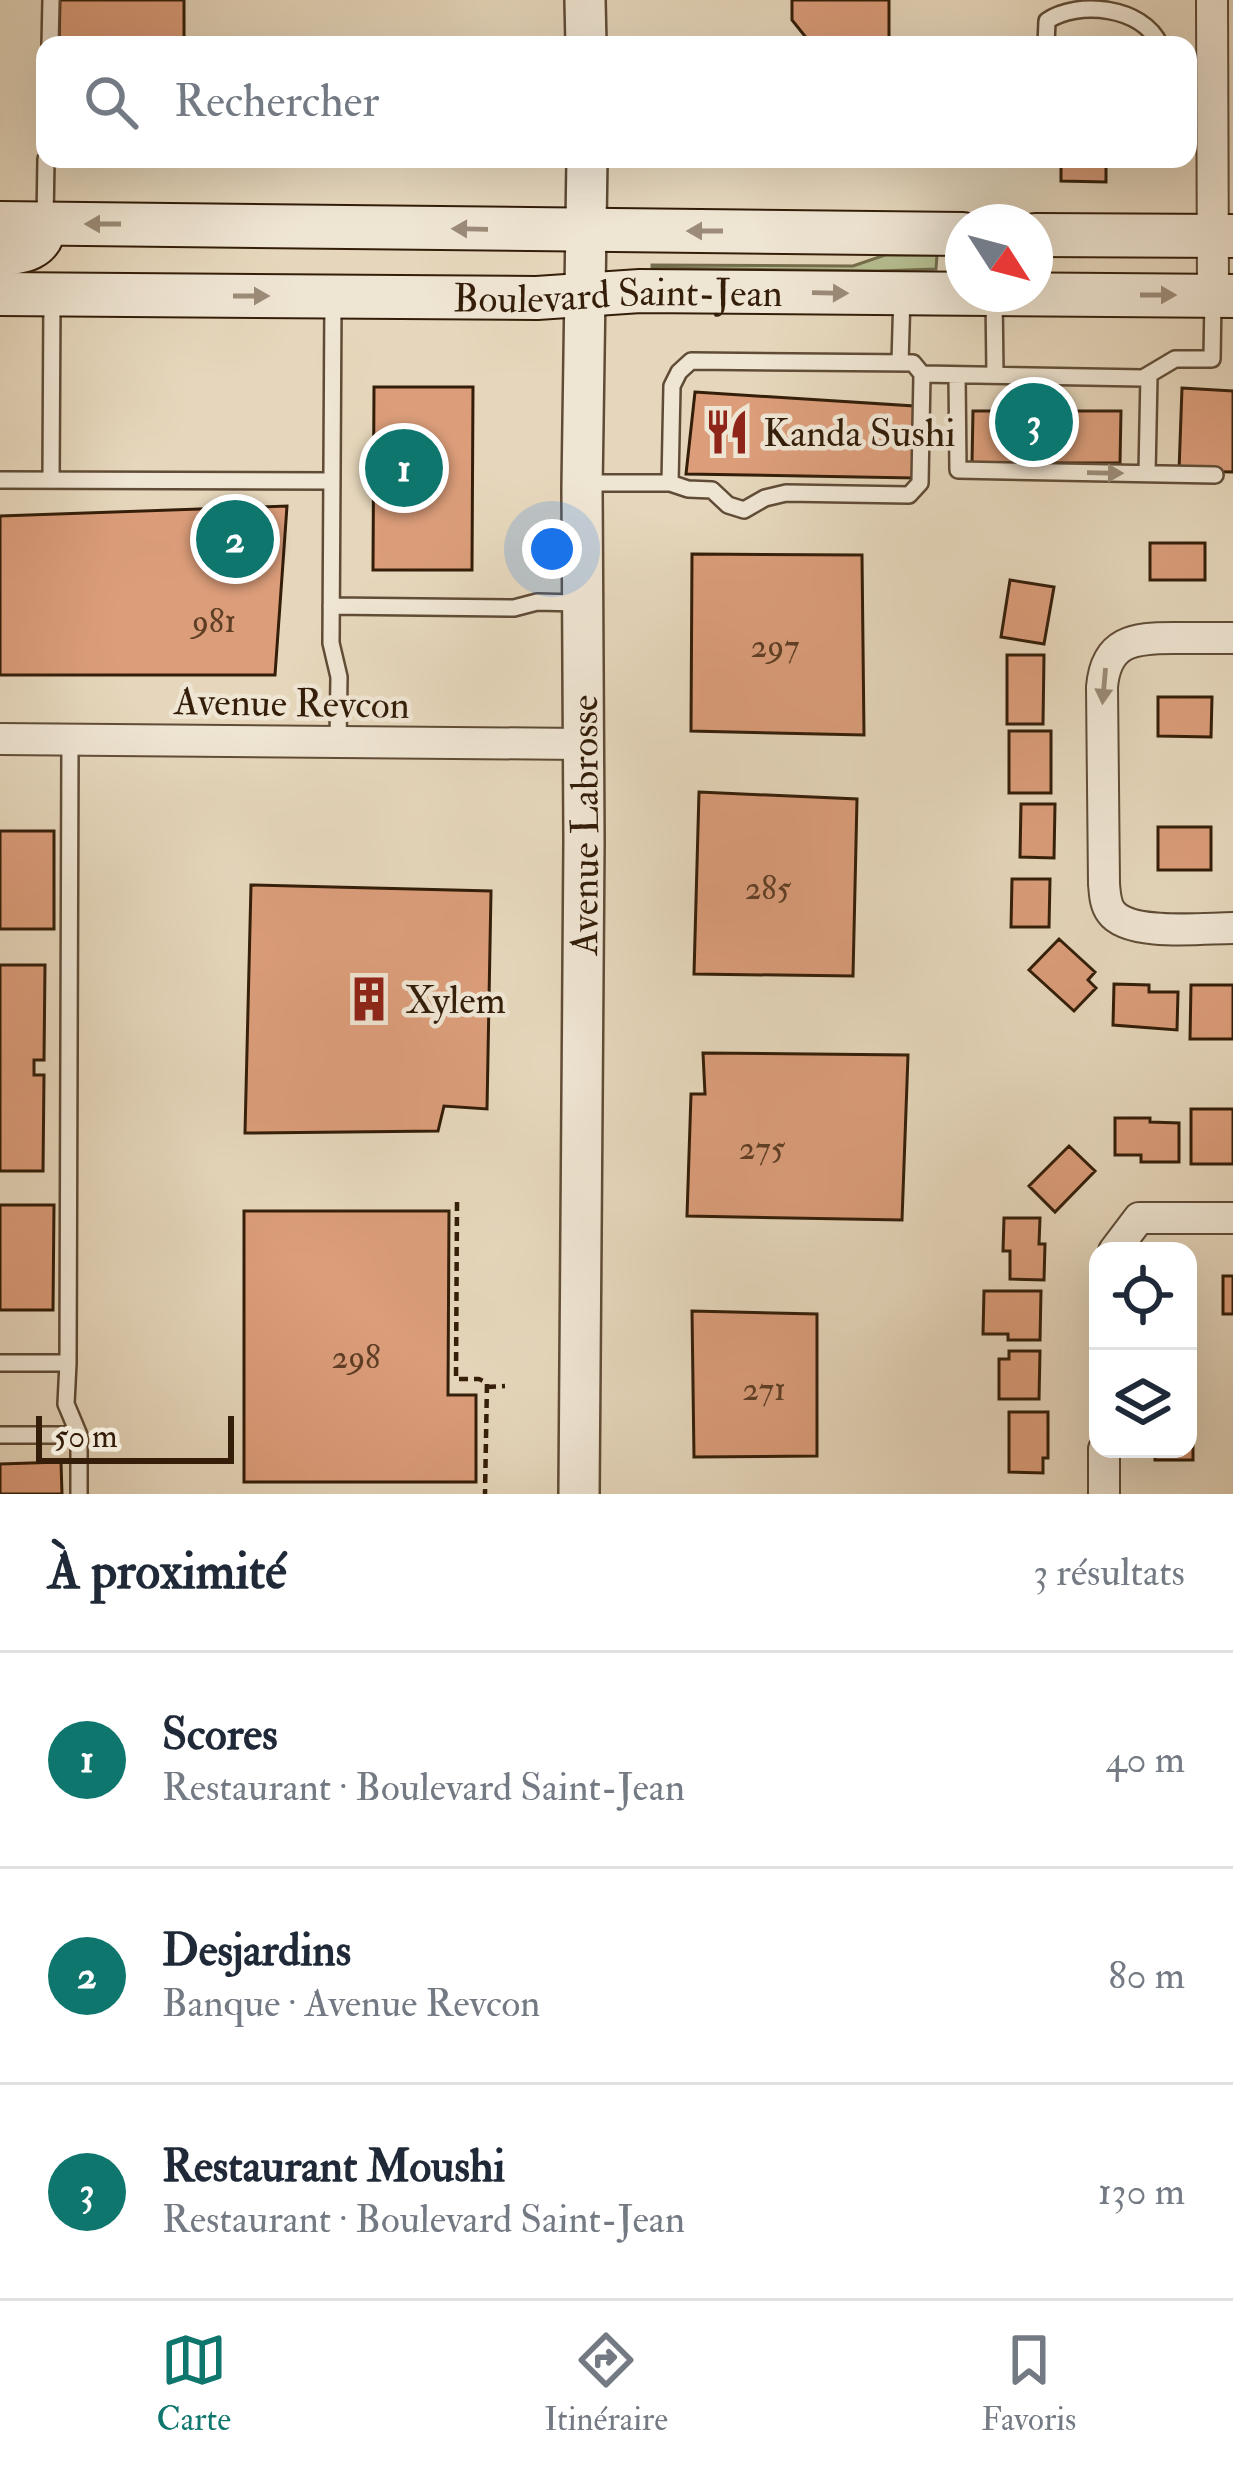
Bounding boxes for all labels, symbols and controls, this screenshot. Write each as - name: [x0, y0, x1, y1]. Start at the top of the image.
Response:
- search box: [36, 36, 1197, 168]
- icon: search: [78, 69, 144, 135]
- text: Rechercher: [174, 74, 379, 130]
- north arrow: [945, 204, 1053, 312]
- one-way arrow: [83, 214, 121, 234]
- one-way arrow: [450, 219, 488, 239]
- one-way arrow: [685, 221, 723, 241]
- street label: Boulevard Saint-Jean: [453, 268, 783, 324]
- one-way arrow: [812, 283, 850, 303]
- one-way arrow: [1140, 285, 1178, 305]
- one-way arrow: [233, 286, 271, 306]
- pin: 3: [995, 377, 1073, 467]
- restaurant icon: Kanda Sushi: [702, 407, 752, 457]
- place label: Kanda Sushi: [763, 409, 956, 458]
- pin: 1: [365, 423, 443, 513]
- one-way arrow: [1087, 463, 1125, 482]
- pin: 2: [196, 494, 274, 584]
- your location: [522, 519, 582, 579]
- house number: 981: [189, 601, 236, 642]
- house number: 297: [751, 626, 799, 667]
- one-way arrow: [1095, 668, 1114, 705]
- street label: Avenue Revcon: [173, 677, 410, 730]
- street label: Avenue Labrosse: [560, 694, 610, 957]
- house number: 285: [745, 868, 792, 909]
- building icon: Xylem: [344, 974, 394, 1024]
- place label: Xylem: [405, 976, 506, 1025]
- house number: 275: [739, 1128, 786, 1169]
- map controls: [1089, 1242, 1197, 1458]
- button: locate: [1089, 1242, 1197, 1350]
- house number: 298: [331, 1337, 381, 1378]
- button: layers: [1089, 1350, 1197, 1458]
- house number: 271: [742, 1369, 786, 1410]
- scale bar: [36, 1410, 234, 1463]
- text: 50 m: [54, 1416, 118, 1457]
- text: À proximité: [48, 1540, 287, 1604]
- text: 3 résultats: [1033, 1548, 1185, 1597]
- text: Scores: [162, 1707, 278, 1763]
- text: 1: [80, 1735, 94, 1784]
- text: 40 m: [1106, 1735, 1185, 1784]
- text: Restaurant · Boulevard Saint-Jean: [162, 1763, 685, 1812]
- text: Desjardins: [162, 1923, 351, 1979]
- text: 2: [77, 1951, 97, 2000]
- text: 80 m: [1108, 1951, 1185, 2000]
- text: Banque · Avenue Revcon: [162, 1979, 540, 2028]
- text: Restaurant Moushi: [162, 2139, 505, 2195]
- text: 3: [80, 2167, 94, 2216]
- text: 130 m: [1098, 2167, 1185, 2216]
- text: Restaurant · Boulevard Saint-Jean: [162, 2195, 685, 2244]
- tab: Carte: [157, 2327, 231, 2440]
- tab: Itinéraire: [544, 2327, 668, 2440]
- tab: Favoris: [981, 2327, 1076, 2440]

